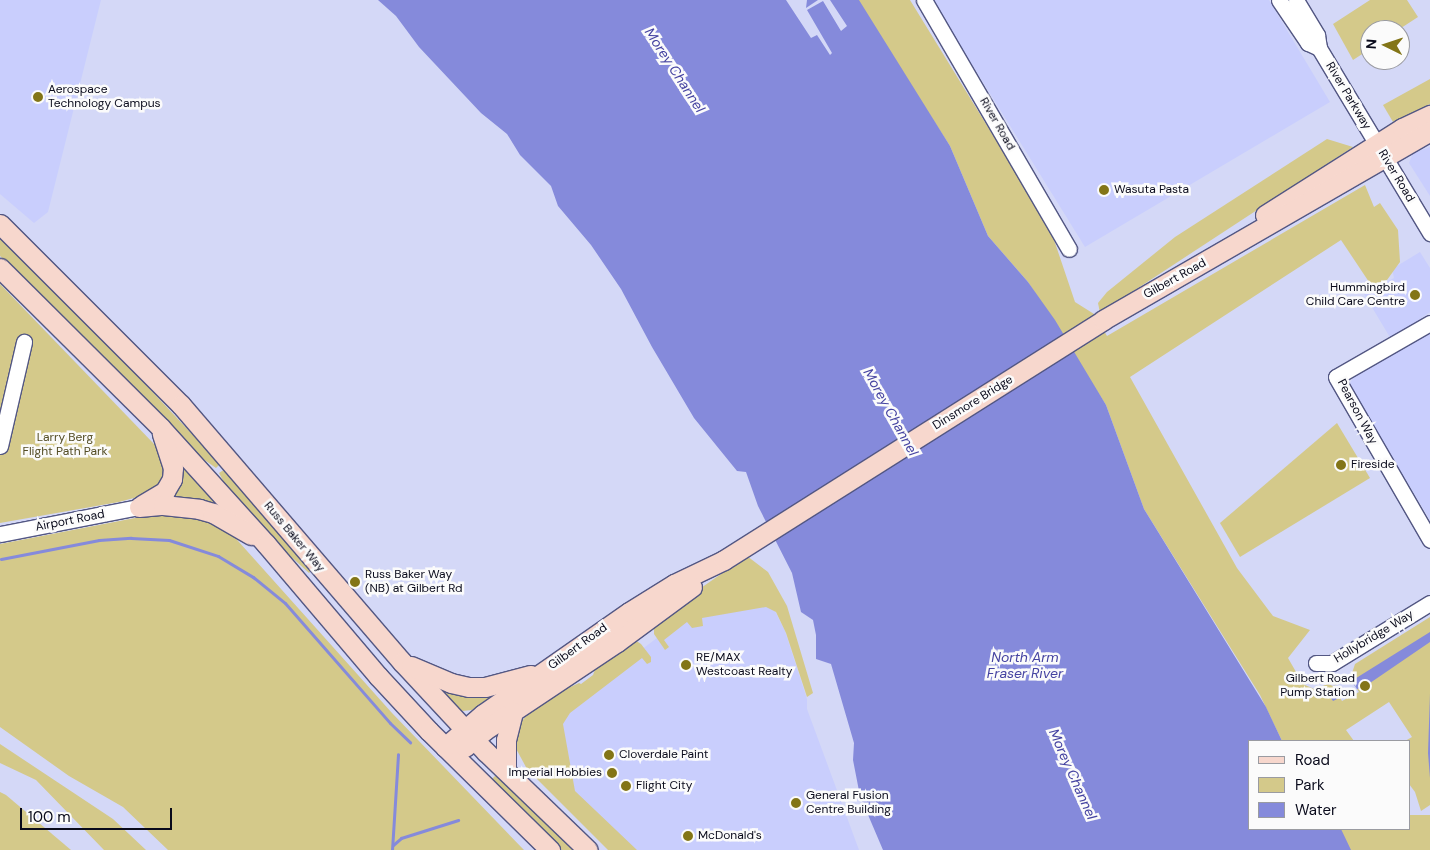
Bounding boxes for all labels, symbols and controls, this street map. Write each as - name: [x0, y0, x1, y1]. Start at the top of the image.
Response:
- north arrow: [1360, 20, 1410, 70]
- water label: Morey Channel: [641, 25, 709, 115]
- text: N: [1362, 38, 1380, 50]
- street label: River Parkway: [1322, 60, 1374, 132]
- place label: Aerospace Technology Campus: [48, 83, 161, 111]
- marker: Aerospace Technology Campus: [32, 91, 44, 103]
- street label: River Road: [976, 95, 1018, 153]
- street label: River Road: [1375, 147, 1417, 205]
- place label: Wasuta Pasta: [1114, 183, 1189, 197]
- marker: Wasuta Pasta: [1098, 184, 1110, 196]
- street label: Gilbert Road: [1141, 256, 1209, 302]
- place label: Hummingbird Child Care Centre: [1306, 281, 1405, 309]
- marker: Hummingbird Child Care Centre: [1409, 289, 1421, 301]
- water label: Morey Channel: [860, 365, 922, 459]
- street label: Dinsmore Bridge: [930, 373, 1016, 433]
- street label: Pearson Way: [1334, 377, 1380, 447]
- park label: Larry Berg Flight Path Park: [22, 431, 108, 459]
- place label: Fireside: [1351, 458, 1395, 472]
- marker: Fireside: [1335, 459, 1347, 471]
- street label: Russ Baker Way: [260, 499, 328, 575]
- street label: Airport Road: [34, 507, 106, 535]
- place label: Russ Baker Way (NB) at Gilbert Rd: [365, 568, 463, 596]
- marker: Russ Baker Way (NB) at Gilbert Rd: [349, 576, 361, 588]
- street label: Hollybridge Way: [1332, 608, 1416, 666]
- street label: Gilbert Road: [546, 621, 610, 673]
- water label: North Arm Fraser River: [987, 649, 1063, 682]
- place label: RE/MAX Westcoast Realty: [696, 651, 792, 679]
- marker: RE/MAX Westcoast Realty: [680, 659, 692, 671]
- place label: Gilbert Road Pump Station: [1280, 672, 1355, 700]
- marker: Gilbert Road Pump Station: [1359, 680, 1371, 692]
- water label: Morey Channel: [1045, 726, 1101, 822]
- legend: [1248, 740, 1410, 830]
- place label: Cloverdale Paint: [619, 748, 709, 762]
- marker: Cloverdale Paint: [603, 749, 615, 761]
- text: Road: [1295, 750, 1330, 770]
- place label: Imperial Hobbies: [508, 766, 602, 780]
- marker: Imperial Hobbies: [606, 767, 618, 779]
- text: Park: [1295, 775, 1325, 795]
- place label: Flight City: [636, 779, 692, 793]
- marker: Flight City: [620, 780, 632, 792]
- place label: General Fusion Centre Building: [806, 789, 891, 817]
- marker: General Fusion Centre Building: [790, 797, 802, 809]
- scale bar: [22, 798, 175, 830]
- text: Water: [1295, 800, 1336, 820]
- text: 100 m: [28, 807, 71, 827]
- place label: McDonald's: [698, 829, 762, 843]
- marker: McDonald's: [682, 830, 694, 842]

